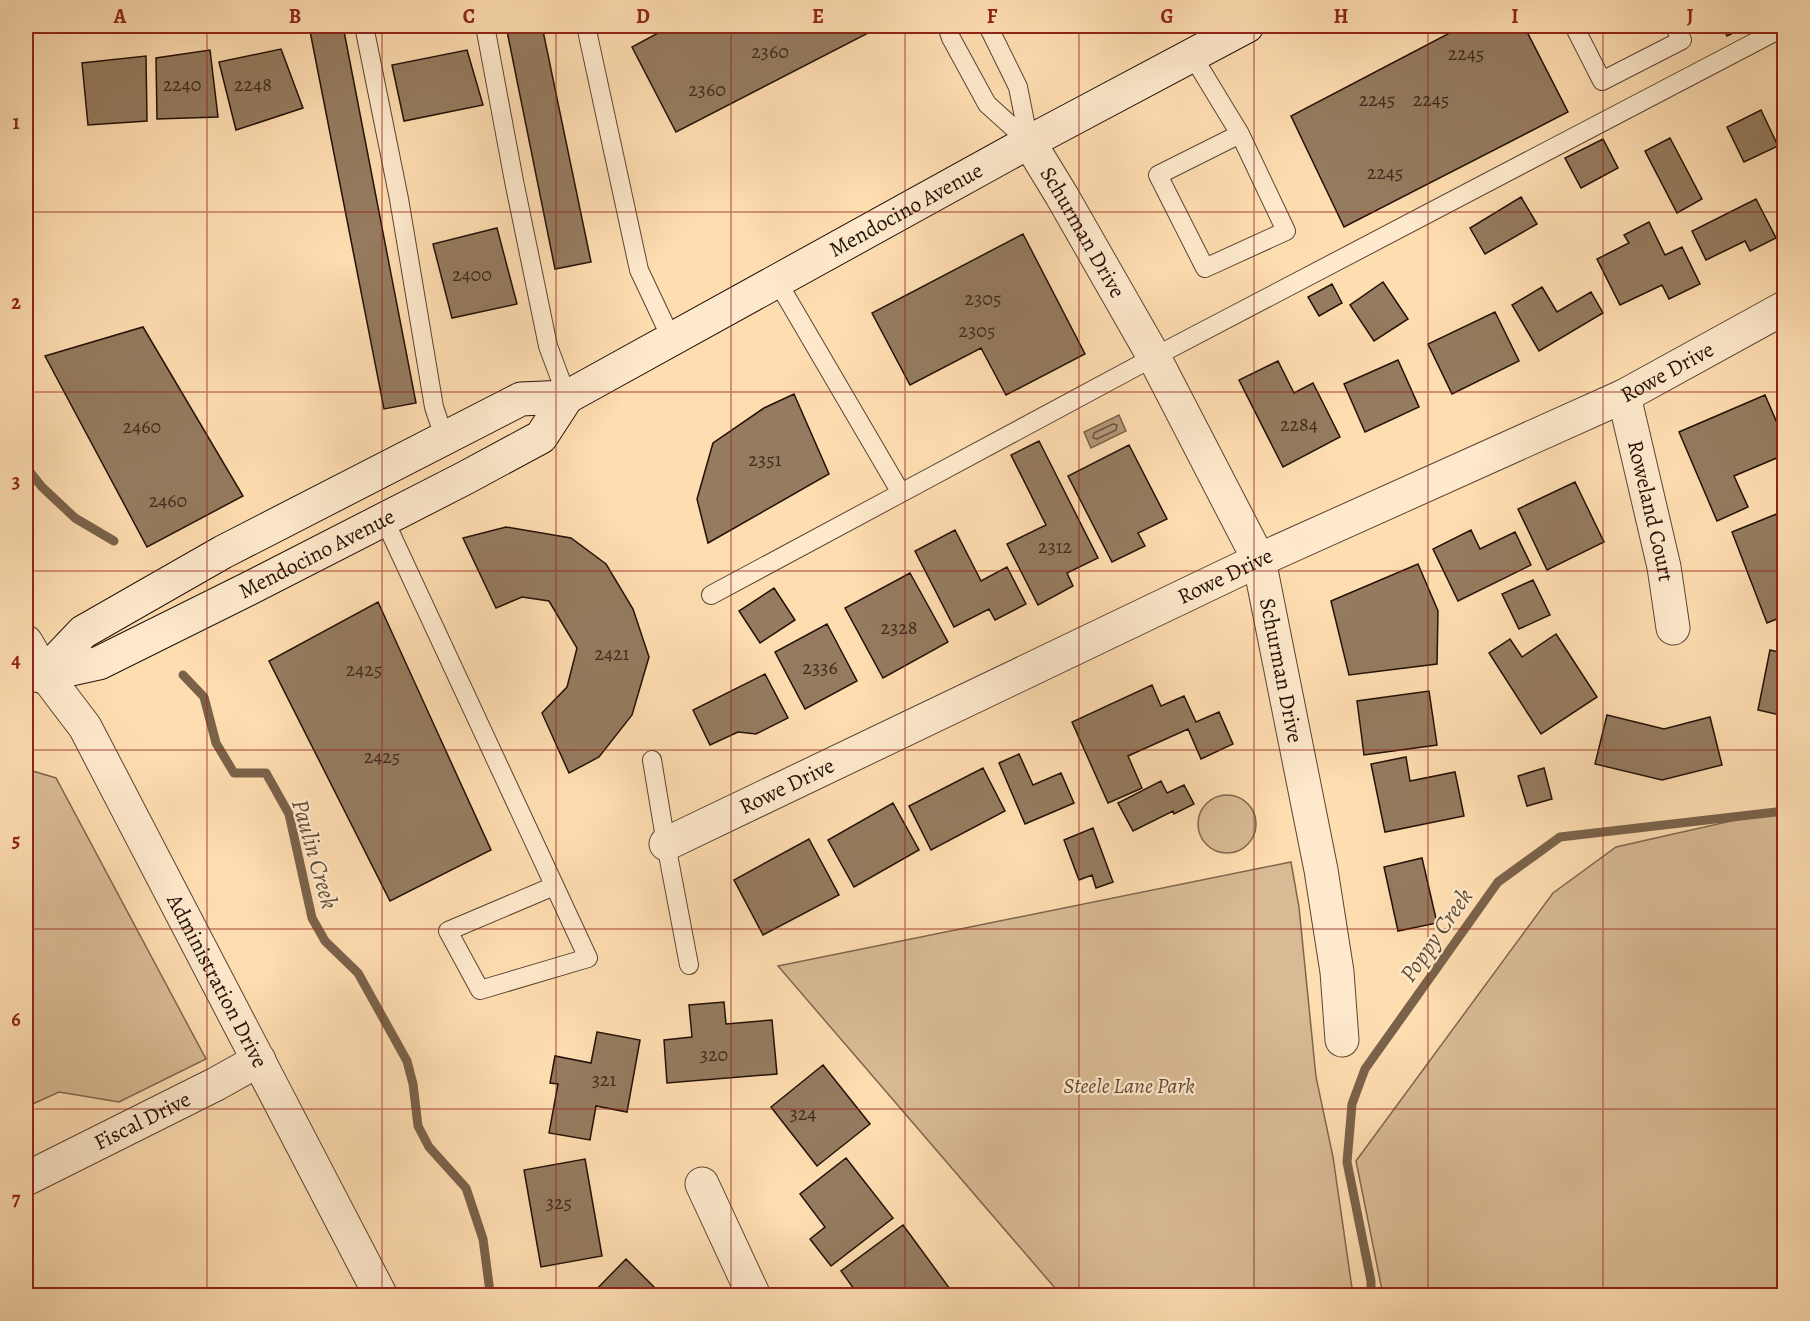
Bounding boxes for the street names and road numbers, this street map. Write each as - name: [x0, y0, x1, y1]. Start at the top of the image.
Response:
- street label: Mendocino Avenue: [824, 155, 988, 264]
- street label: Schurman Drive: [1033, 161, 1132, 304]
- street label: Rowe Drive: [1615, 334, 1719, 410]
- street label: Roweland Court: [1620, 437, 1681, 584]
- street label: Mendocino Avenue: [234, 501, 400, 606]
- street label: Rowe Drive: [1173, 541, 1278, 612]
- street label: Schurman Drive: [1252, 595, 1310, 746]
- street label: Rowe Drive: [734, 751, 839, 822]
- street label: Administration Drive: [159, 888, 275, 1073]
- street label: Fiscal Drive: [89, 1084, 196, 1158]

